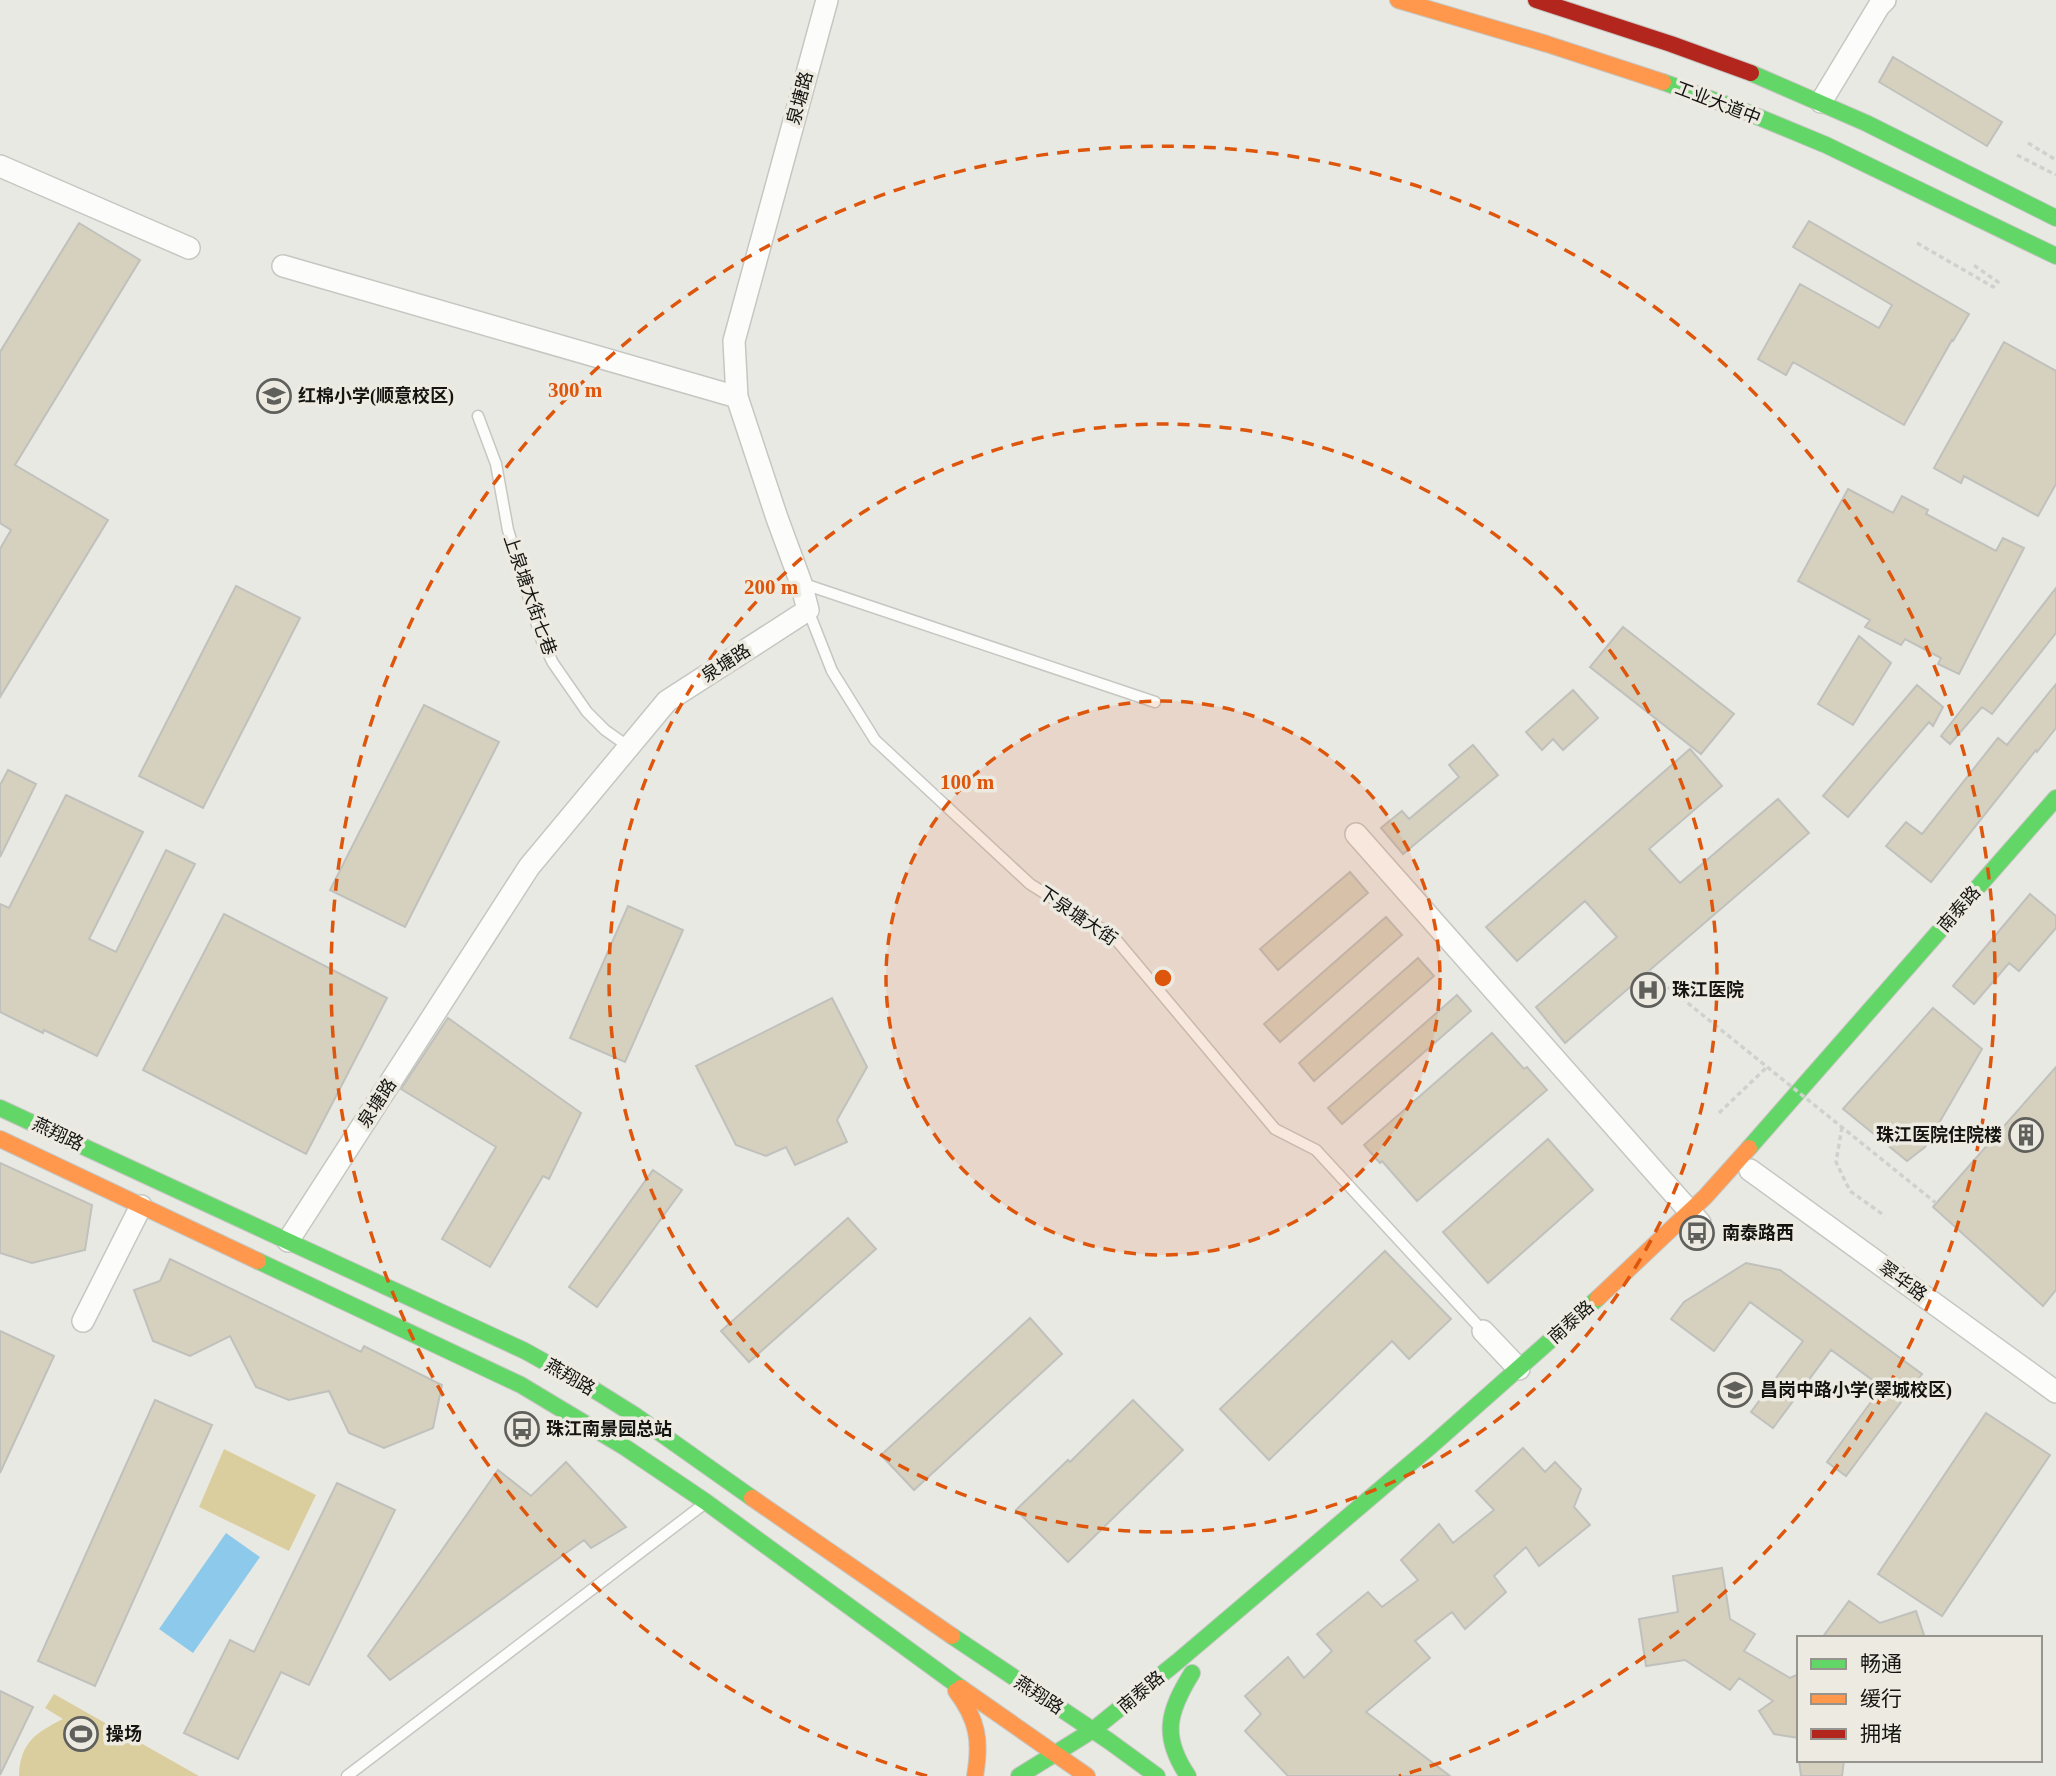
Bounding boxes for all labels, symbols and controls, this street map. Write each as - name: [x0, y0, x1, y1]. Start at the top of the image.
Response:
- street label: 泉塘路: [783, 69, 817, 127]
- street label: 工业大道中: [1672, 78, 1764, 128]
- school or university icon: 红棉小学(顺意校区): [255, 377, 293, 415]
- text: 300 m: [548, 378, 603, 402]
- place label: 红棉小学(顺意校区): [298, 385, 454, 407]
- street label: 上泉塘大街七巷: [500, 532, 560, 658]
- text: 200 m: [744, 575, 799, 599]
- street label: 泉塘路: [698, 640, 754, 686]
- text: 100 m: [940, 770, 995, 794]
- street label: 南泰路: [1934, 882, 1984, 936]
- street label: 下泉塘大街: [1035, 883, 1121, 949]
- centre of rings: [1151, 966, 1175, 990]
- hospital icon: 珠江医院: [1629, 971, 1667, 1009]
- place label: 珠江医院: [1672, 980, 1744, 1000]
- street label: 泉塘路: [354, 1075, 400, 1131]
- street label: 燕翔路: [29, 1114, 87, 1154]
- building icon: 珠江医院住院楼: [2007, 1116, 2045, 1154]
- place label: 珠江医院住院楼: [1876, 1125, 2002, 1145]
- bus stop icon: 南泰路西: [1678, 1214, 1716, 1252]
- place label: 南泰路西: [1722, 1223, 1794, 1243]
- street label: 翠华路: [1875, 1257, 1931, 1305]
- street label: 南泰路: [1544, 1297, 1598, 1347]
- street label: 燕翔路: [542, 1355, 598, 1399]
- school or university icon: 昌岗中路小学(翠城校区): [1716, 1371, 1754, 1409]
- place label: 昌岗中路小学(翠城校区): [1760, 1380, 1952, 1401]
- bus stop icon: 珠江南景园总站: [503, 1410, 541, 1448]
- place label: 珠江南景园总站: [546, 1419, 672, 1439]
- legend: [1797, 1636, 2042, 1762]
- text: 畅通: [1860, 1652, 1902, 1676]
- street label: 南泰路: [1114, 1667, 1168, 1717]
- street label: 燕翔路: [1011, 1672, 1067, 1718]
- text: 缓行: [1860, 1687, 1902, 1711]
- sports icon: 操场: [62, 1715, 100, 1753]
- text: 拥堵: [1860, 1722, 1902, 1746]
- place label: 操场: [106, 1724, 142, 1744]

